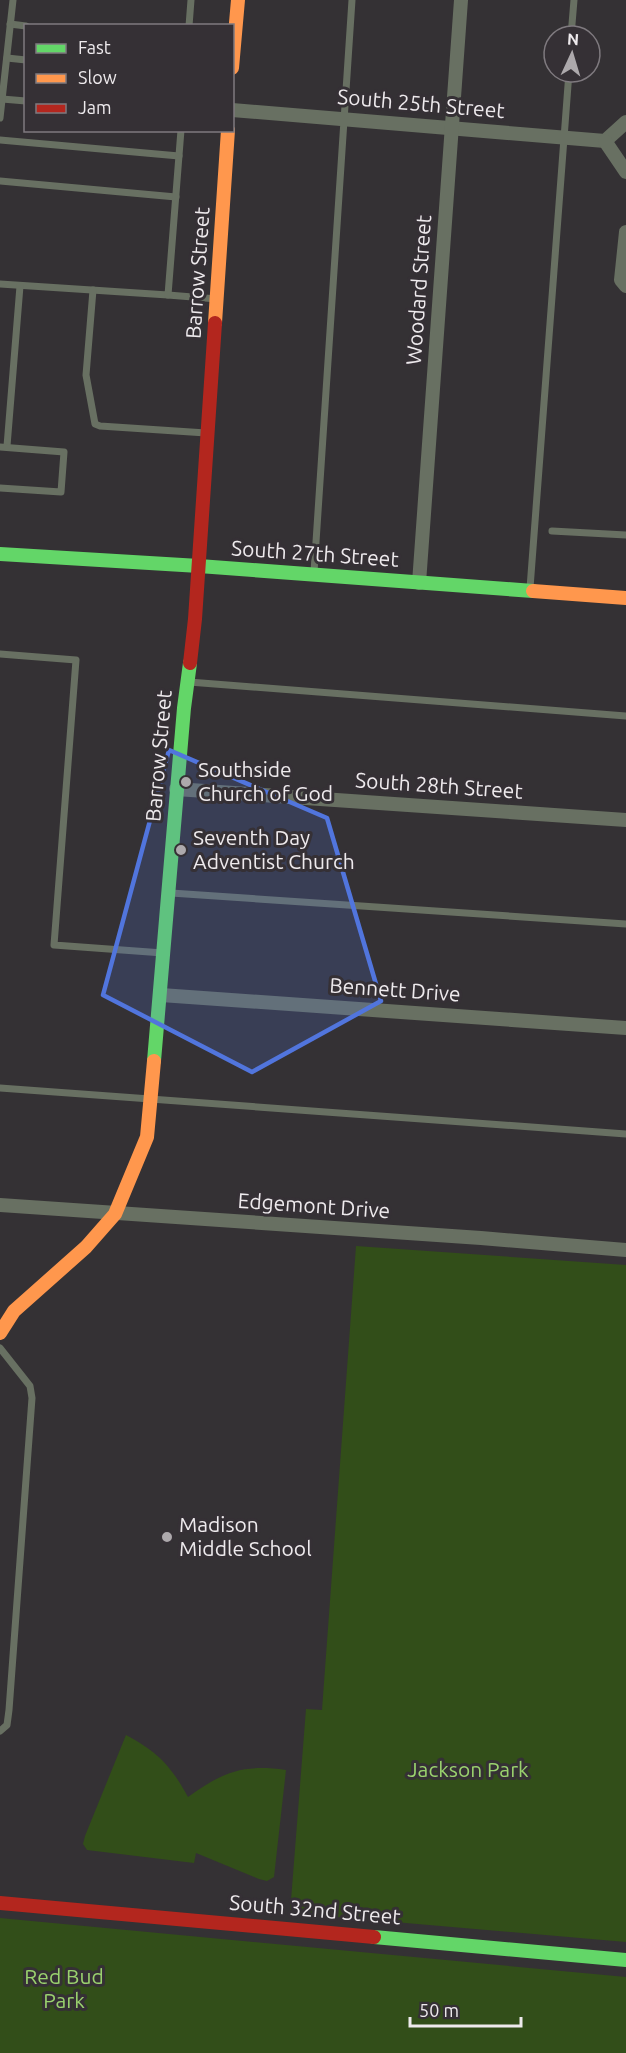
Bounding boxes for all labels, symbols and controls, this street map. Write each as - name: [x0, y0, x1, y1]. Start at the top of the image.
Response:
- legend: [24, 24, 234, 132]
- north arrow: [542, 24, 602, 84]
- text: N: [566, 30, 580, 48]
- text: Fast: [78, 37, 111, 57]
- text: Slow: [78, 67, 117, 87]
- street label: South 25th Street: [337, 84, 506, 122]
- text: Jam: [78, 97, 112, 117]
- street label: Barrow Street: [180, 206, 214, 340]
- street label: Woodard Street: [401, 214, 435, 366]
- street label: South 27th Street: [231, 535, 400, 571]
- street label: Barrow Street: [140, 689, 176, 823]
- place label: Southside Church of God: [198, 757, 333, 805]
- street label: South 28th Street: [355, 767, 524, 803]
- marker: Southside Church of God: [179, 775, 193, 789]
- place label: Seventh Day Adventist Church: [193, 825, 355, 873]
- marker: Seventh Day Adventist Church: [174, 843, 188, 857]
- street label: Bennett Drive: [329, 972, 461, 1006]
- street label: Edgemont Drive: [237, 1188, 391, 1222]
- place label: Madison Middle School: [179, 1512, 312, 1560]
- marker: Madison Middle School: [160, 1530, 174, 1544]
- park label: Jackson Park: [407, 1757, 529, 1781]
- street label: South 32nd Street: [228, 1890, 402, 1928]
- park label: Red Bud Park: [24, 1964, 104, 2012]
- scale bar: [410, 1990, 521, 2028]
- text: 50 m: [419, 2000, 459, 2020]

